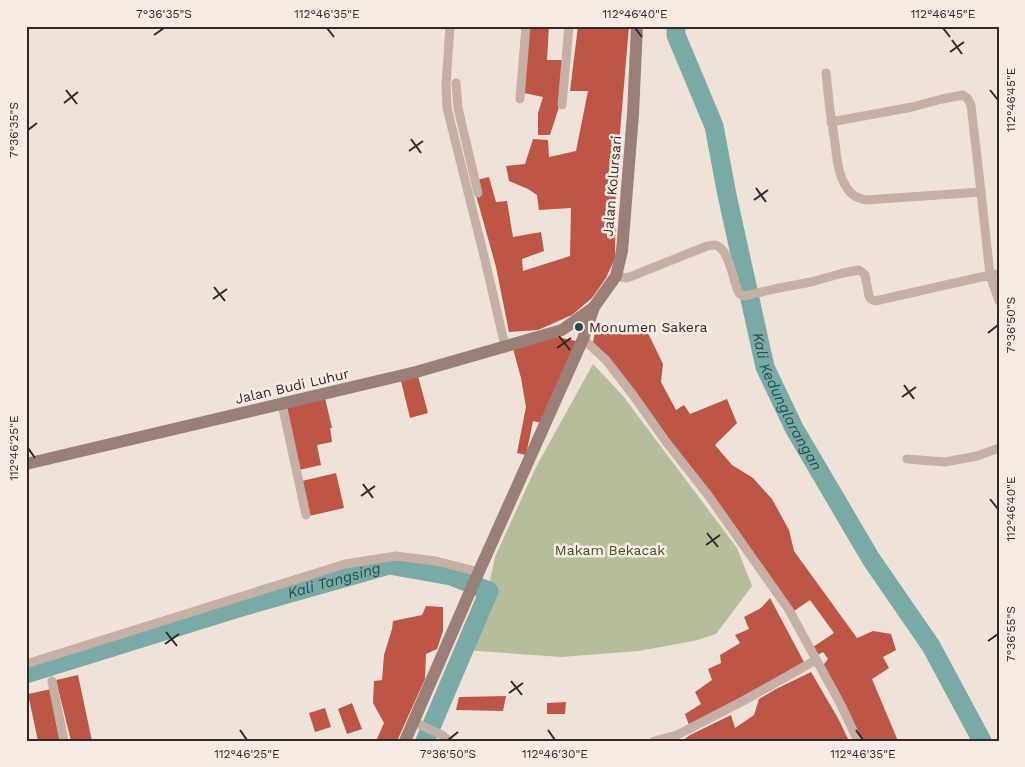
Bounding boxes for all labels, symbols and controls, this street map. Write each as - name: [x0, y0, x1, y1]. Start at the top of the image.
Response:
- text: 7°36'35"S: [136, 7, 192, 21]
- text: 112°46'35"E: [294, 7, 360, 21]
- text: 112°46'40"E: [602, 7, 668, 21]
- text: 112°46'45"E: [911, 7, 976, 21]
- text: 112°46'45"E: [1004, 67, 1018, 132]
- text: 7°36'35"S: [7, 102, 21, 158]
- street label: Jalan Kolursari: [600, 135, 624, 237]
- text: 7°36'50"S: [1004, 297, 1018, 353]
- place label: Monumen Sakera: [589, 319, 707, 335]
- marker: Monumen Sakera: [573, 321, 585, 333]
- water label: Kali Kedunglarangan: [749, 331, 826, 474]
- street label: Jalan Budi Luhur: [234, 365, 351, 407]
- text: 112°46'25"E: [7, 415, 21, 481]
- text: 112°46'40"E: [1004, 476, 1018, 542]
- park label: Makam Bekacak: [555, 542, 665, 558]
- water label: Kali Tangsing: [285, 559, 383, 602]
- text: 7°36'55"S: [1004, 606, 1018, 662]
- text: 112°46'25"E: [214, 747, 280, 761]
- text: 7°36'50"S: [420, 747, 476, 761]
- text: 112°46'30"E: [522, 747, 588, 761]
- text: 112°46'35"E: [830, 747, 896, 761]

